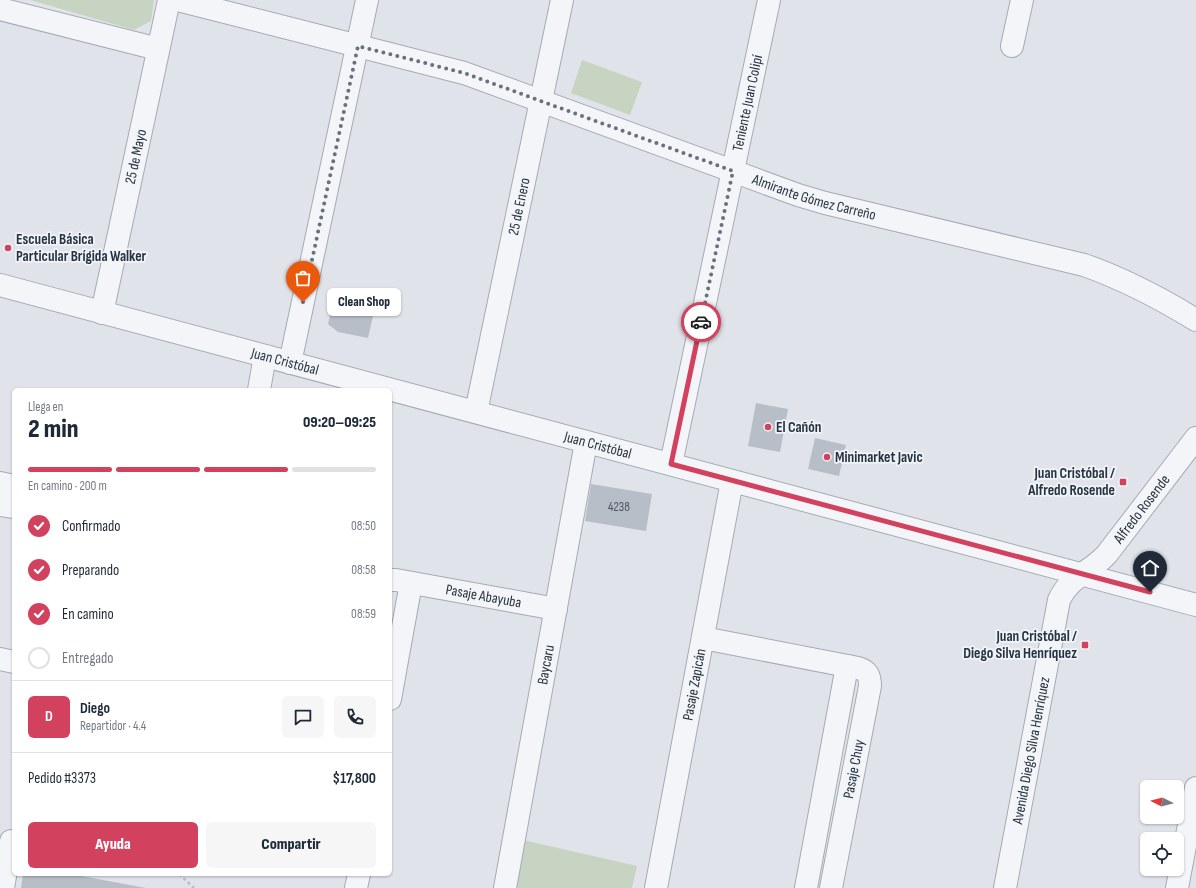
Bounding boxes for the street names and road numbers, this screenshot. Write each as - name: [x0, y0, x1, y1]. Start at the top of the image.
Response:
- street label: Teniente Juan Colipí: [728, 53, 767, 153]
- street label: 25 de Mayo: [120, 127, 151, 186]
- street label: Almirante Gómez Carreño: [749, 169, 878, 224]
- street label: 25 de Enero: [504, 176, 534, 237]
- street label: Juan Cristóbal: [248, 343, 321, 379]
- street label: Juan Cristóbal: [561, 427, 634, 463]
- street label: Alfredo Rosende: [1108, 471, 1174, 548]
- street label: Pasaje Abayuba: [444, 580, 523, 612]
- street label: Baycaru: [533, 643, 559, 686]
- street label: Pasaje Zapicán: [678, 647, 710, 722]
- street label: Avenida Diego Silva Henríquez: [1008, 675, 1054, 827]
- street label: Pasaje Chuy: [839, 738, 869, 800]

